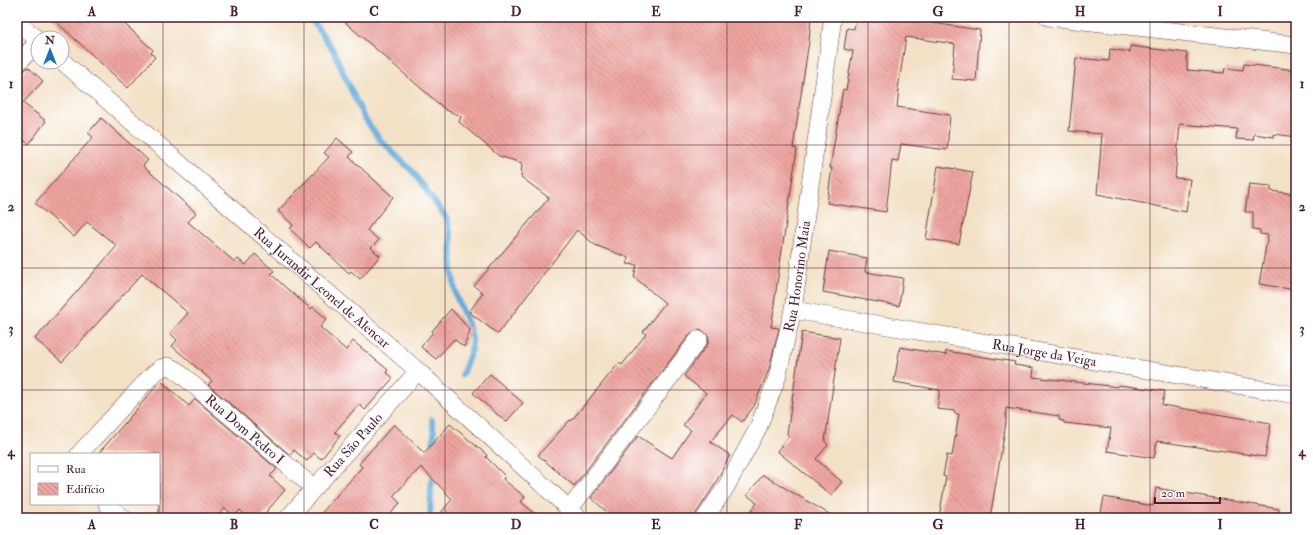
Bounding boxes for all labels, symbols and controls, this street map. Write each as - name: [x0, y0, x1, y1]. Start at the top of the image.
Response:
- text: A: [87, 4, 97, 20]
- text: B: [230, 4, 238, 20]
- text: C: [369, 4, 379, 20]
- text: D: [511, 4, 522, 20]
- text: E: [651, 4, 661, 20]
- text: F: [794, 4, 803, 20]
- text: G: [933, 4, 944, 20]
- text: H: [1075, 4, 1086, 20]
- text: I: [1217, 4, 1223, 20]
- north arrow: [30, 30, 70, 70]
- text: N: [44, 34, 56, 47]
- text: 1: [9, 76, 14, 92]
- text: 1: [1300, 76, 1305, 92]
- text: 2: [8, 199, 15, 215]
- text: 2: [1299, 199, 1306, 215]
- street label: Rua Honorino Maia: [780, 219, 814, 333]
- street label: Rua Jurandir Leonel de Alencar: [250, 223, 395, 352]
- text: 3: [9, 321, 14, 337]
- text: 3: [1300, 321, 1305, 337]
- street label: Rua Jorge da Veiga: [991, 335, 1098, 370]
- street label: Rua Dom Pedro I: [202, 390, 288, 468]
- street label: Rua São Paulo: [320, 409, 386, 480]
- text: 4: [6, 444, 15, 460]
- text: 4: [1297, 444, 1306, 460]
- legend: [30, 453, 160, 505]
- text: Rua: [66, 462, 87, 477]
- scale bar: [1155, 479, 1220, 505]
- text: Edifício: [66, 482, 105, 497]
- text: 20 m: [1161, 486, 1186, 501]
- text: A: [87, 517, 97, 533]
- text: B: [230, 517, 238, 533]
- text: C: [369, 517, 379, 533]
- text: D: [511, 517, 522, 533]
- text: E: [651, 517, 661, 533]
- text: F: [794, 517, 803, 533]
- text: G: [933, 517, 944, 533]
- text: H: [1075, 517, 1086, 533]
- text: I: [1217, 517, 1223, 533]

